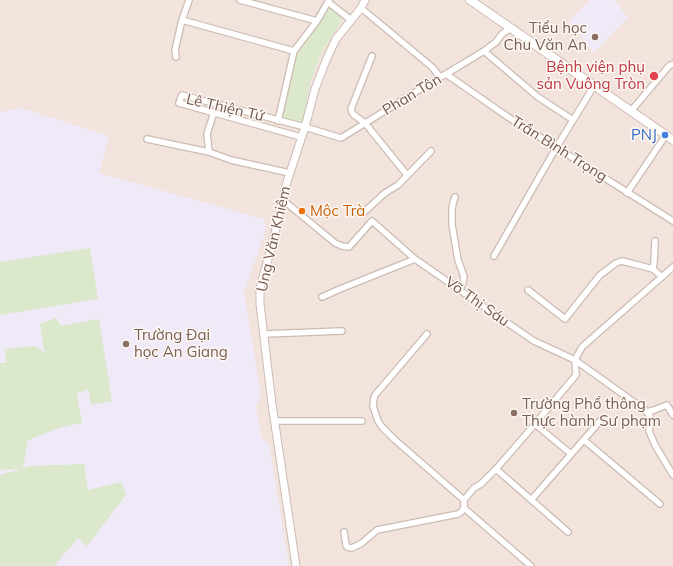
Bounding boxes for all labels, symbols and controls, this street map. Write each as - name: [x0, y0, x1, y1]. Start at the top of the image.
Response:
- place label: Tiểu học Chu Văn An: [503, 19, 587, 54]
- marker: Tiểu học Chu Văn An: [590, 32, 600, 42]
- place label: Bệnh viện phụ sản Vuông Tròn: [537, 58, 645, 93]
- street label: Phan Tôn: [379, 70, 445, 120]
- marker: Bệnh viện phụ sản Vuông Tròn: [648, 70, 660, 82]
- street label: Lê Thiện Tứ: [184, 90, 266, 126]
- street label: Trần Bình Trọng: [508, 112, 610, 186]
- place label: PNJ: [631, 126, 657, 144]
- marker: PNJ: [660, 130, 670, 140]
- street label: Ung Văn Khiêm: [253, 184, 295, 294]
- place label: Mộc Trà: [310, 202, 365, 220]
- marker: Mộc Trà: [297, 206, 307, 216]
- street label: Võ Thị Sáu: [441, 273, 513, 331]
- place label: Trường Đại học An Giang: [134, 326, 228, 361]
- marker: Trường Đại học An Giang: [121, 339, 131, 349]
- place label: Trường Phổ thông Thực hành Sư phạm: [522, 395, 661, 430]
- marker: Trường Phổ thông Thực hành Sư phạm: [509, 408, 519, 418]

